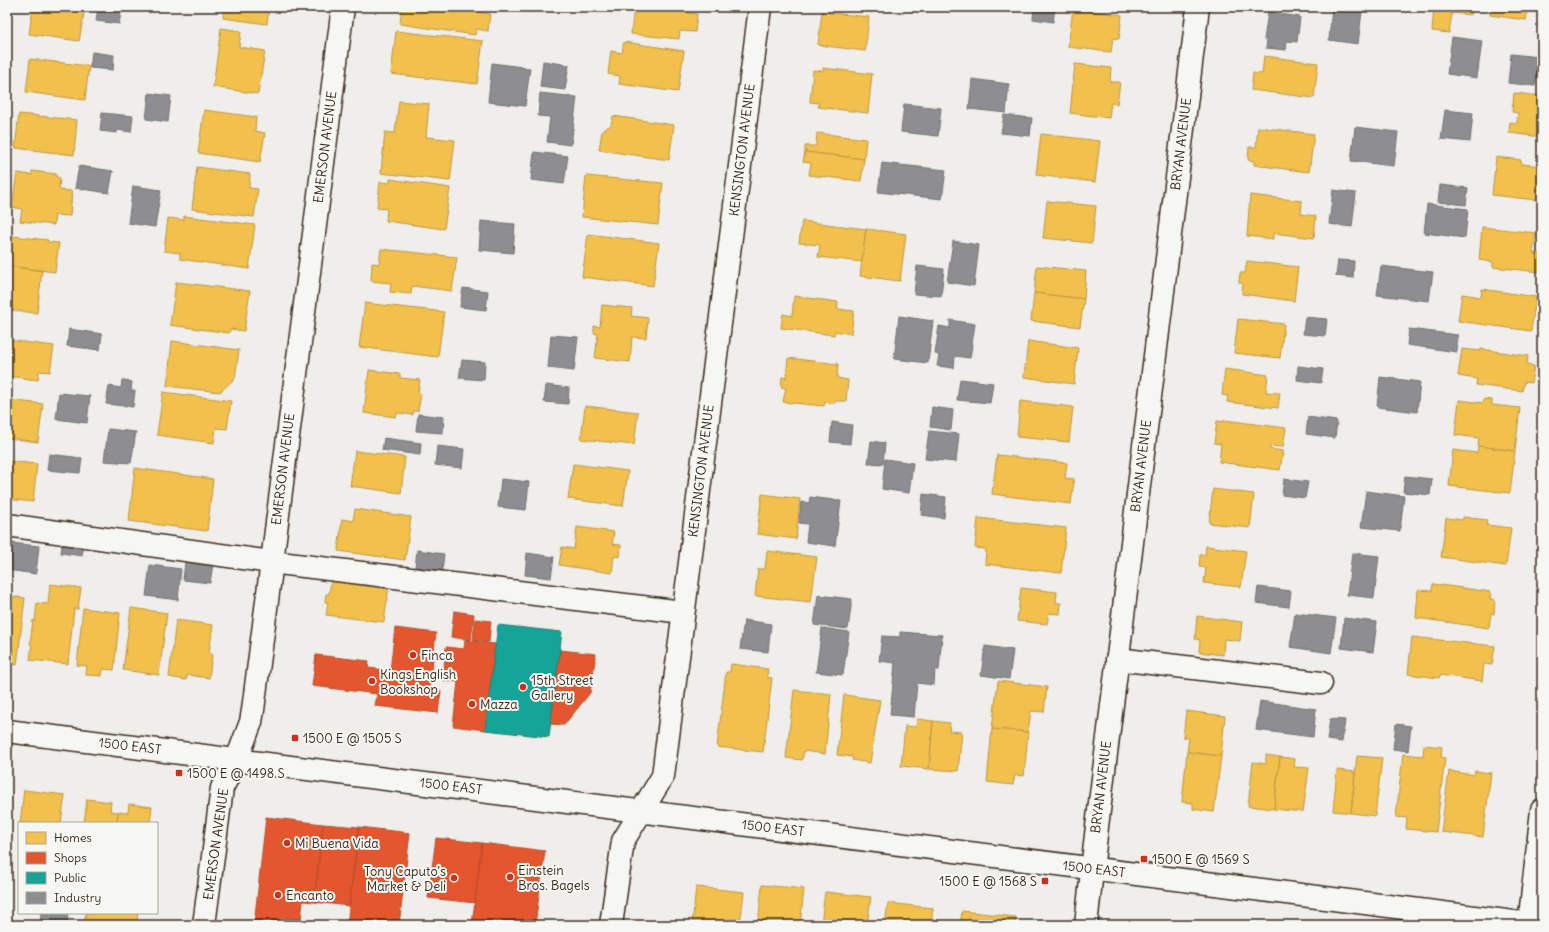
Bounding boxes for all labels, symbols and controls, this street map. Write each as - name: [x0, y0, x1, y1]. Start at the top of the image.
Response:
- street label: KENSINGTON AVENUE: [725, 82, 759, 217]
- street label: EMERSON AVENUE: [310, 90, 340, 204]
- street label: BRYAN AVENUE: [1167, 96, 1195, 191]
- street label: KENSINGTON AVENUE: [684, 403, 718, 538]
- street label: EMERSON AVENUE: [268, 412, 298, 526]
- street label: BRYAN AVENUE: [1127, 418, 1155, 513]
- place label: Finca: [421, 647, 453, 664]
- marker: Finca: [408, 650, 418, 660]
- place label: Kings English Bookshop: [380, 666, 457, 698]
- place label: 15th Street Gallery: [531, 672, 594, 704]
- marker: Kings English Bookshop: [367, 676, 377, 686]
- marker: 15th Street Gallery: [518, 682, 528, 692]
- place label: Mazza: [480, 696, 518, 713]
- marker: Mazza: [467, 699, 477, 709]
- place label: 1500 E @ 1505 S: [303, 730, 402, 747]
- marker: 1500 E @ 1505 S: [290, 733, 300, 743]
- street label: 1500 EAST: [98, 734, 162, 758]
- street label: BRYAN AVENUE: [1087, 739, 1115, 834]
- place label: 1500 E @ 1498 S: [187, 765, 285, 782]
- marker: 1500 E @ 1498 S: [174, 768, 184, 778]
- street label: 1500 EAST: [419, 774, 483, 798]
- street label: EMERSON AVENUE: [200, 787, 232, 901]
- street label: 1500 EAST: [741, 816, 805, 840]
- legend: [18, 822, 158, 914]
- text: Homes: [54, 830, 92, 845]
- place label: Mi Buena Vida: [295, 835, 379, 852]
- marker: Mi Buena Vida: [282, 838, 292, 848]
- text: Shops: [54, 850, 87, 865]
- place label: 1500 E @ 1569 S: [1152, 851, 1250, 868]
- marker: 1500 E @ 1569 S: [1139, 854, 1149, 864]
- street label: 1500 EAST: [1062, 857, 1126, 881]
- place label: Einstein Bros. Bagels: [518, 862, 590, 894]
- place label: Tony Caputo's Market & Deli: [364, 863, 446, 895]
- text: Public: [54, 870, 86, 885]
- marker: Einstein Bros. Bagels: [505, 872, 515, 882]
- marker: Tony Caputo's Market & Deli: [449, 873, 459, 883]
- place label: 1500 E @ 1568 S: [939, 873, 1037, 890]
- marker: 1500 E @ 1568 S: [1040, 876, 1050, 886]
- place label: Encanto: [286, 887, 334, 904]
- text: Industry: [54, 890, 101, 905]
- marker: Encanto: [273, 890, 283, 900]

